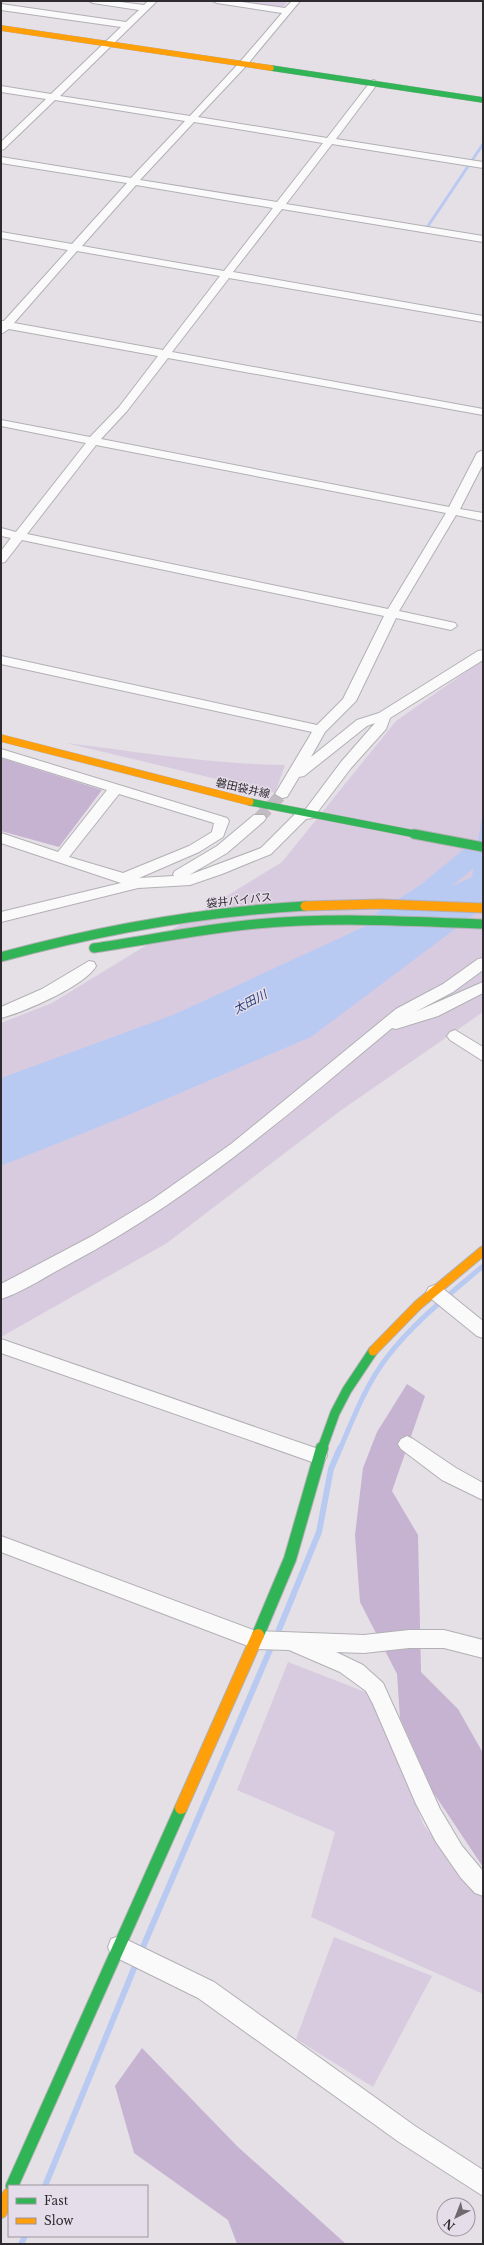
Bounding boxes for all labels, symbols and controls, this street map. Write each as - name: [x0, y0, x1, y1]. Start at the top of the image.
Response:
- street label: 磐田袋井線: [215, 775, 271, 801]
- street label: 袋井バイパス: [206, 890, 272, 910]
- water label: 太田川: [230, 986, 271, 1017]
- legend: [8, 2185, 148, 2237]
- text: Fast: [44, 2193, 69, 2208]
- north arrow: [436, 2197, 476, 2237]
- text: Slow: [44, 2213, 74, 2228]
- text: N: [440, 2215, 458, 2233]

